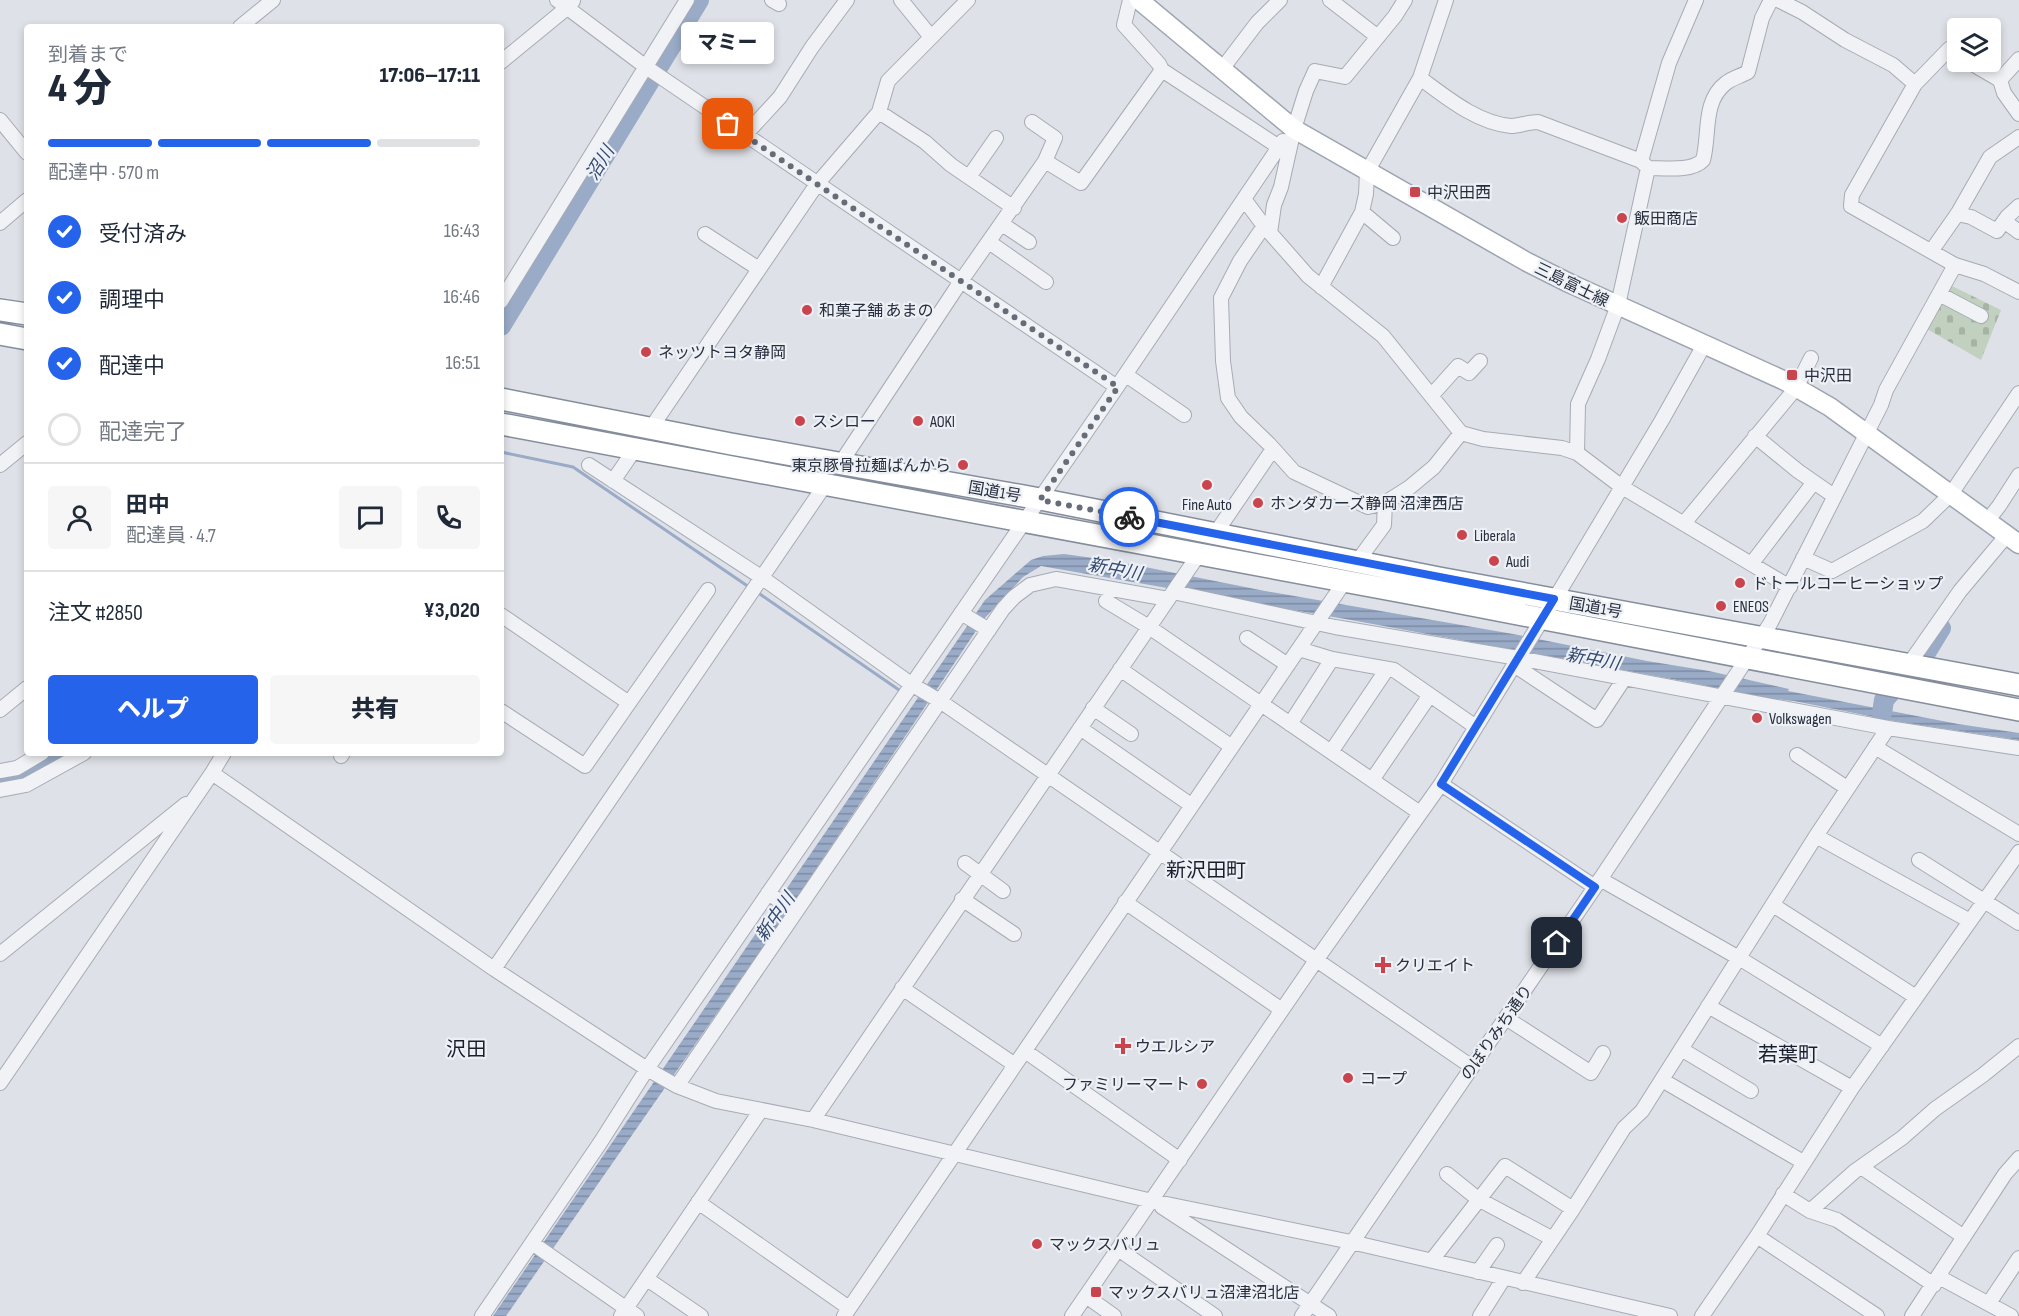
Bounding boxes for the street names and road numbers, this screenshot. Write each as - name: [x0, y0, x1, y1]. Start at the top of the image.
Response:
- street label: 三島富士線: [1531, 259, 1611, 311]
- street label: 国道1号: [967, 478, 1023, 506]
- street label: 国道1号: [1568, 594, 1624, 622]
- street label: のぼりみち通り: [1457, 982, 1537, 1084]

